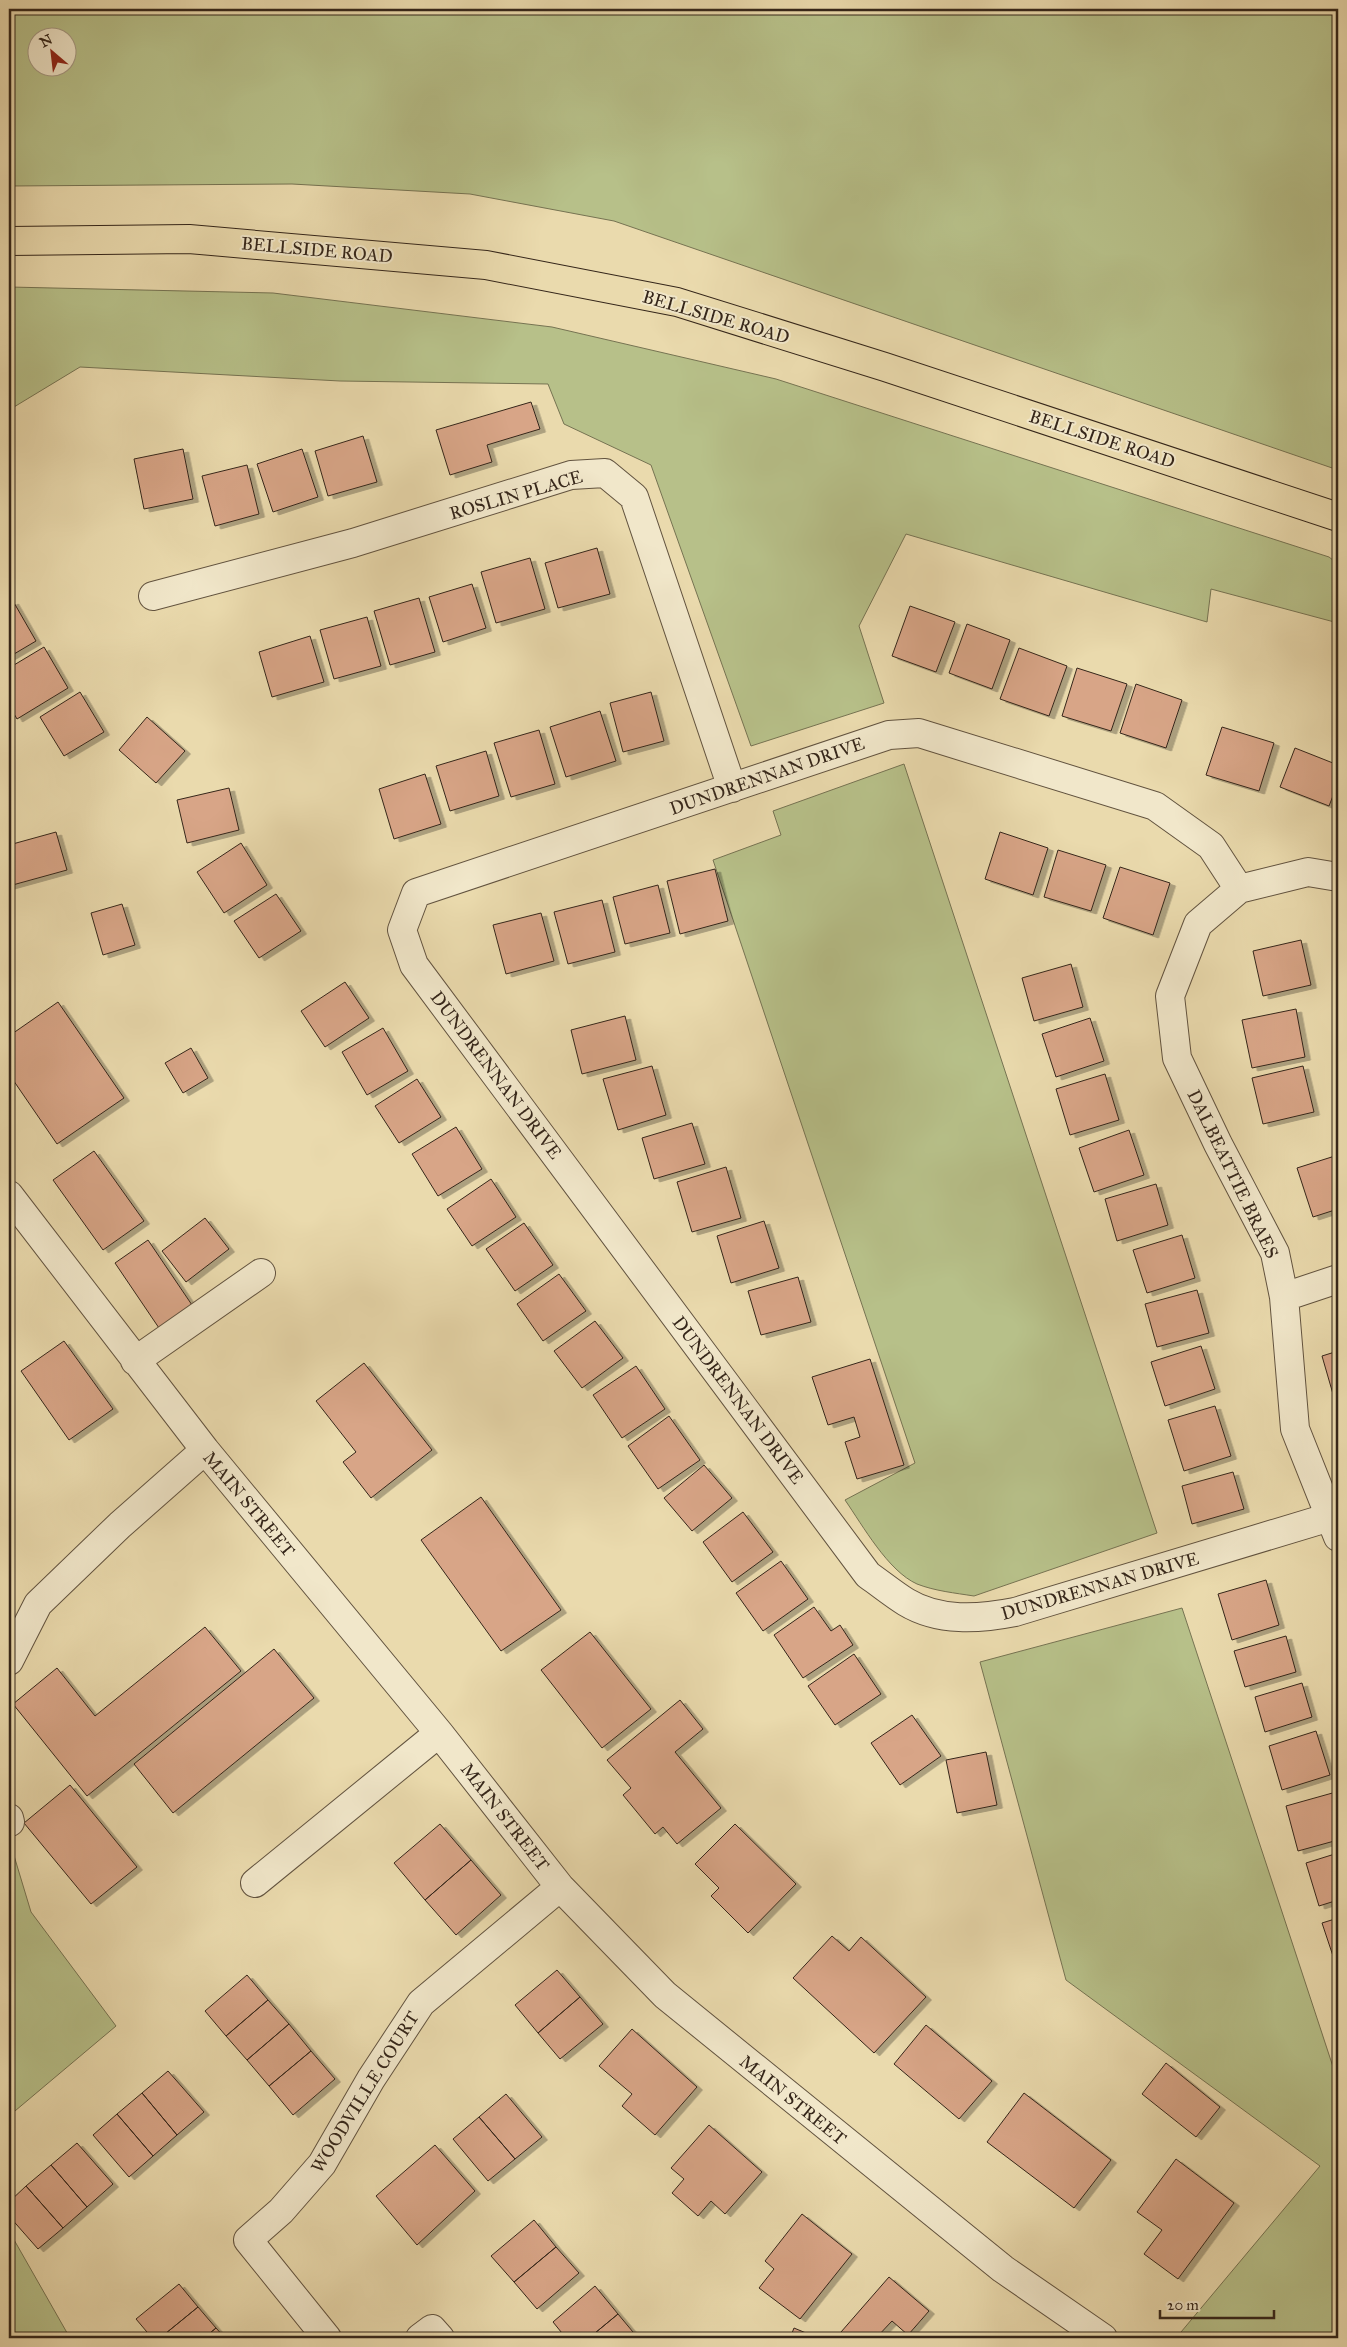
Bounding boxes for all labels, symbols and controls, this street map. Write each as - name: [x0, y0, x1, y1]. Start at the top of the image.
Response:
- north arrow: [28, 28, 78, 78]
- text: N: [37, 31, 55, 51]
- street label: BELLSIDE ROAD: [240, 232, 394, 268]
- street label: BELLSIDE ROAD: [640, 285, 792, 349]
- street label: BELLSIDE ROAD: [1026, 405, 1178, 473]
- street label: ROSLIN PLACE: [447, 465, 585, 525]
- street label: DUNDRENNAN DRIVE: [667, 732, 867, 820]
- street label: DUNDRENNAN DRIVE: [426, 987, 566, 1163]
- street label: DALBEATTIE BRAES: [1183, 1086, 1283, 1262]
- street label: DUNDRENNAN DRIVE: [668, 1312, 808, 1488]
- street label: MAIN STREET: [198, 1447, 300, 1561]
- street label: DUNDRENNAN DRIVE: [999, 1547, 1201, 1625]
- street label: MAIN STREET: [456, 1759, 554, 1875]
- street label: WOODVILLE COURT: [306, 2007, 424, 2177]
- street label: MAIN STREET: [735, 2050, 851, 2150]
- scale bar: [1160, 2287, 1273, 2319]
- text: 20 m: [1167, 2296, 1199, 2314]

